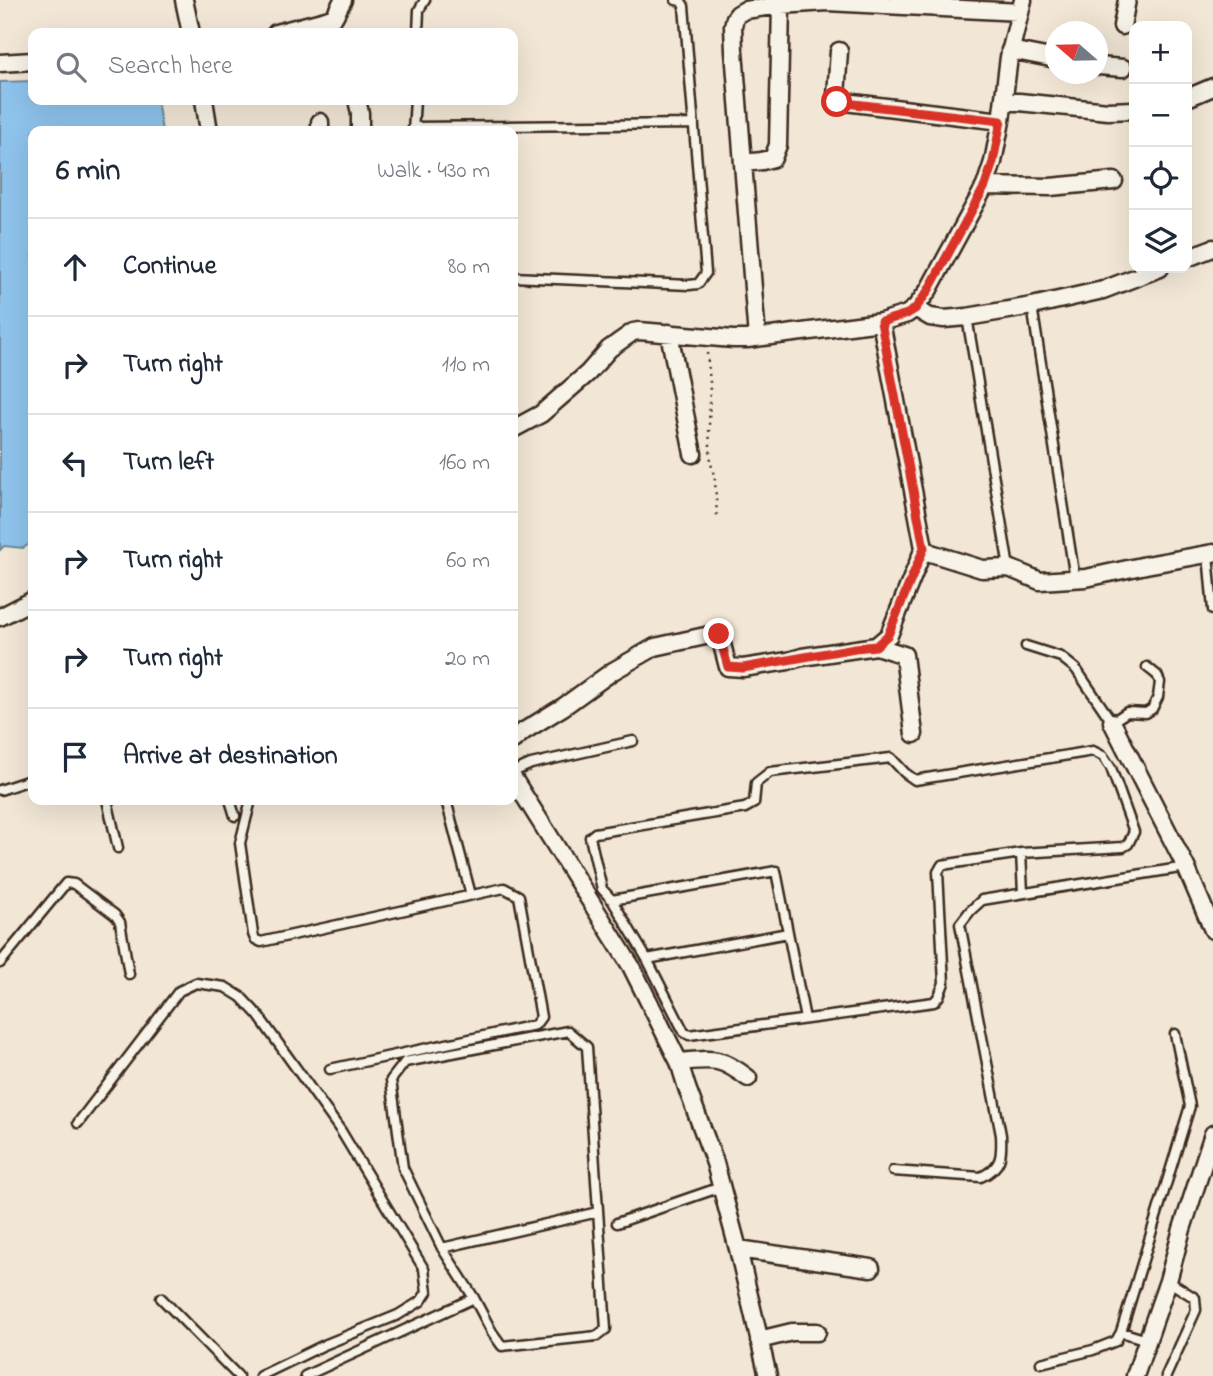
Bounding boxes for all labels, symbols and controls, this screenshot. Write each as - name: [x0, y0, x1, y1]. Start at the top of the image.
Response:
- north arrow: [1045, 21, 1108, 84]
- map controls: [1129, 21, 1192, 273]
- button: +: [1129, 21, 1192, 84]
- search box: [28, 28, 518, 105]
- icon: search: [52, 48, 90, 86]
- text: Search here: [108, 48, 233, 86]
- button: −: [1129, 84, 1192, 147]
- route start: [821, 86, 852, 117]
- button: locate: [1129, 147, 1192, 210]
- text: 6 min: [56, 150, 120, 194]
- text: Walk · 430 m: [377, 155, 490, 188]
- button: layers: [1129, 210, 1192, 273]
- icon: ahead: [56, 248, 94, 286]
- text: Continue: [123, 248, 216, 286]
- text: 80 m: [448, 251, 490, 284]
- icon: right: [56, 346, 94, 384]
- text: Turn right: [123, 346, 223, 384]
- text: 110 m: [442, 349, 490, 382]
- icon: left: [56, 444, 94, 482]
- text: Turn left: [123, 444, 214, 482]
- text: 160 m: [439, 447, 490, 480]
- icon: right: [56, 542, 94, 580]
- text: Turn right: [123, 542, 223, 580]
- text: 60 m: [446, 545, 490, 578]
- route end: [703, 618, 734, 649]
- icon: right: [56, 640, 94, 678]
- text: Turn right: [123, 640, 223, 678]
- text: 20 m: [445, 643, 490, 676]
- icon: arrive: [56, 738, 94, 776]
- text: Arrive at destination: [123, 738, 338, 776]

